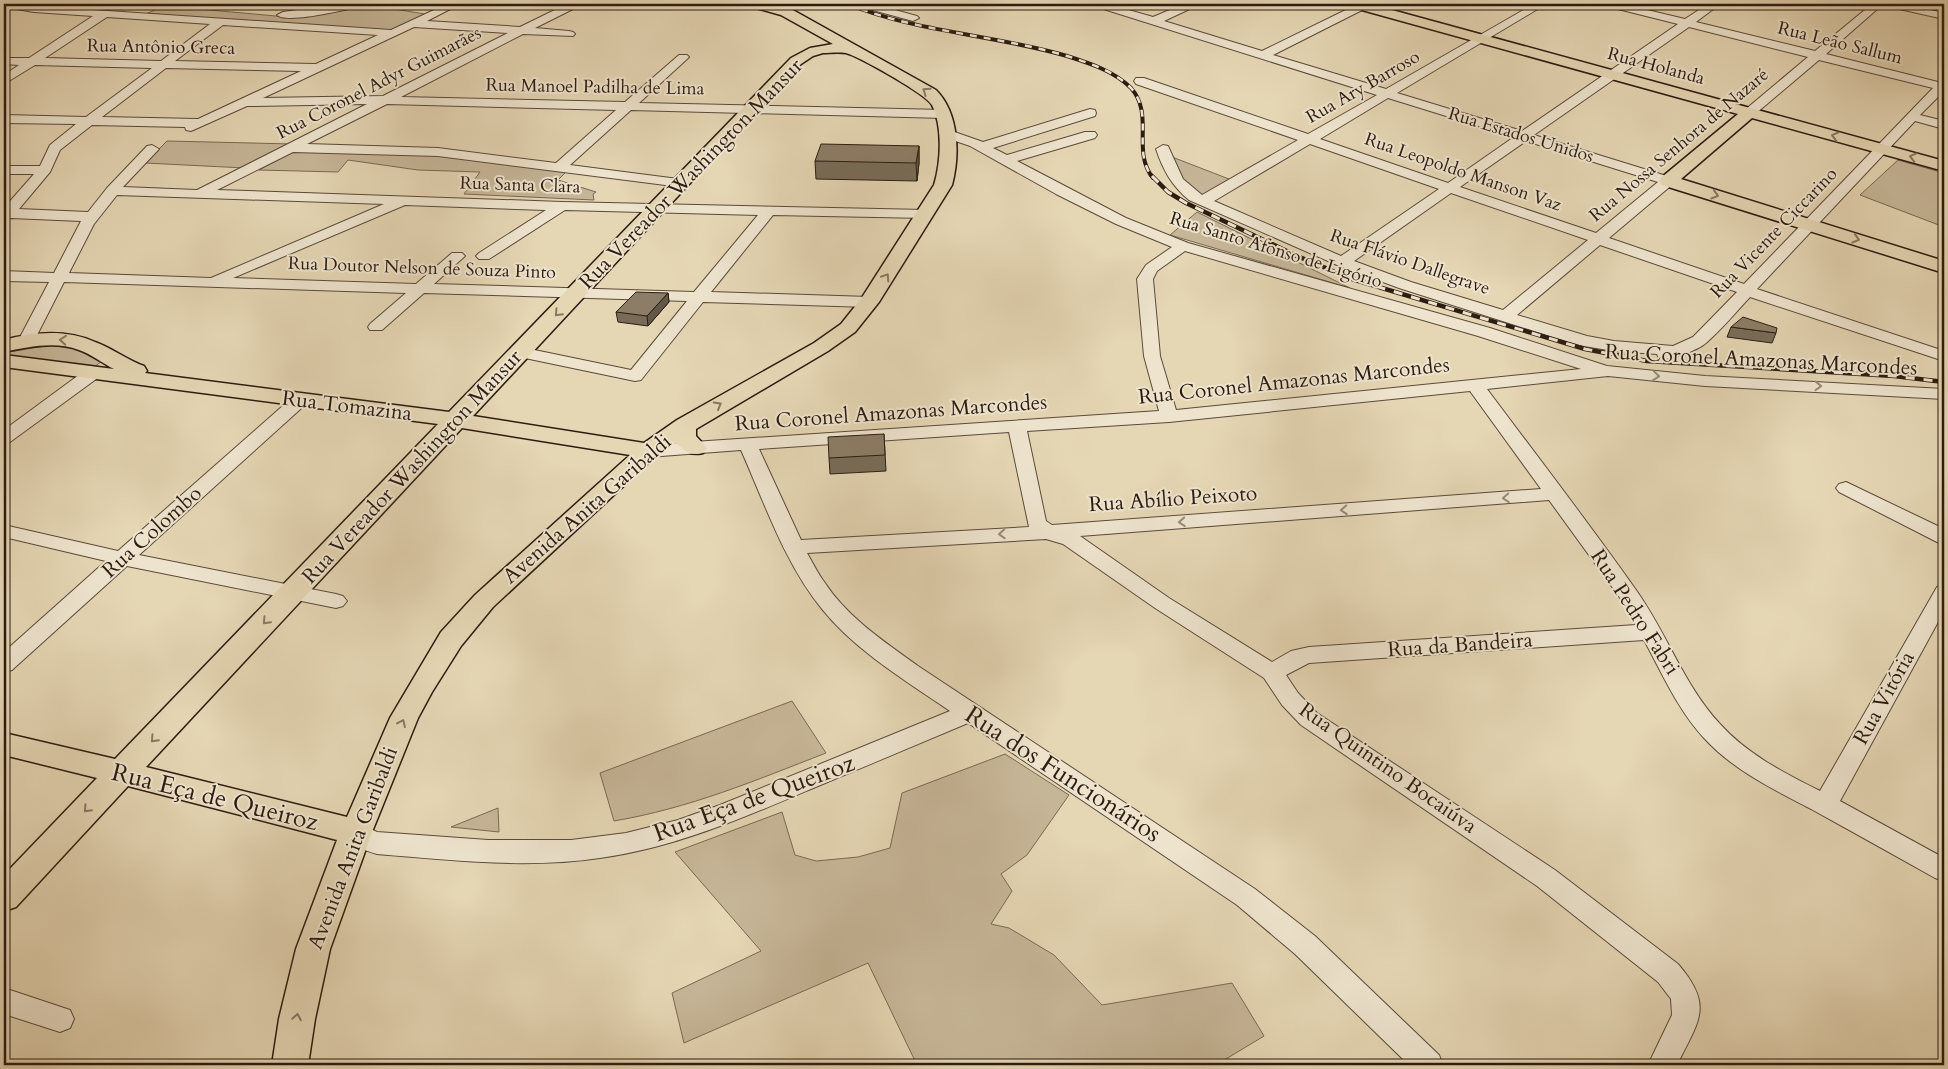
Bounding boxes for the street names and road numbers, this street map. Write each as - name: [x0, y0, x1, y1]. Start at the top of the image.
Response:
- street label: Rua Leão Sallum: [1775, 15, 1906, 71]
- street label: Rua Coronel Adyr Guimarães: [272, 20, 486, 146]
- street label: Rua Antônio Greca: [87, 33, 236, 61]
- street label: Rua Holanda: [1605, 41, 1708, 91]
- street label: Rua Ary Barroso: [1302, 44, 1425, 130]
- street label: Rua Vereador Washington Mansur: [573, 52, 810, 296]
- street label: Rua Nossa Senhora de Nazaré: [1584, 62, 1774, 228]
- street label: Rua Manoel Padilha de Lima: [485, 73, 705, 101]
- street label: Rua Estados Unidos: [1445, 101, 1597, 169]
- street label: Rua Leopoldo Manson Vaz: [1361, 127, 1565, 217]
- street label: Rua Vicente Ciccarino: [1705, 162, 1843, 304]
- street label: Rua Santa Clara: [459, 170, 581, 200]
- street label: Rua Santo Afonso de Ligório: [1167, 206, 1385, 294]
- street label: Rua Flávio Dallegrave: [1327, 223, 1493, 301]
- street label: Rua Doutor Nelson de Souza Pinto: [288, 251, 557, 285]
- street label: Rua Coronel Amazonas Marcondes: [1604, 337, 1918, 383]
- street label: Rua Vereador Washington Mansur: [295, 343, 529, 591]
- street label: Rua Coronel Amazonas Marcondes: [1137, 350, 1451, 412]
- street label: Rua Tomazina: [280, 384, 414, 428]
- street label: Rua Coronel Amazonas Marcondes: [734, 388, 1048, 438]
- street label: Avenida Anita Garibaldi: [496, 427, 678, 590]
- street label: Rua Colombo: [96, 479, 208, 585]
- street label: Rua Abílio Peixoto: [1088, 479, 1258, 519]
- street label: Rua Pedro Fabri: [1584, 544, 1687, 681]
- street label: Rua da Bandeira: [1387, 625, 1533, 665]
- street label: Rua Vitória: [1846, 646, 1922, 750]
- street label: Rua Quintino Bocaiúva: [1293, 696, 1483, 840]
- street label: Rua dos Funcionários: [958, 698, 1168, 850]
- street label: Avenida Anita Garibaldi: [301, 742, 405, 954]
- street label: Rua Eça de Queiroz: [649, 746, 859, 850]
- street label: Rua Eça de Queiroz: [108, 755, 322, 839]

